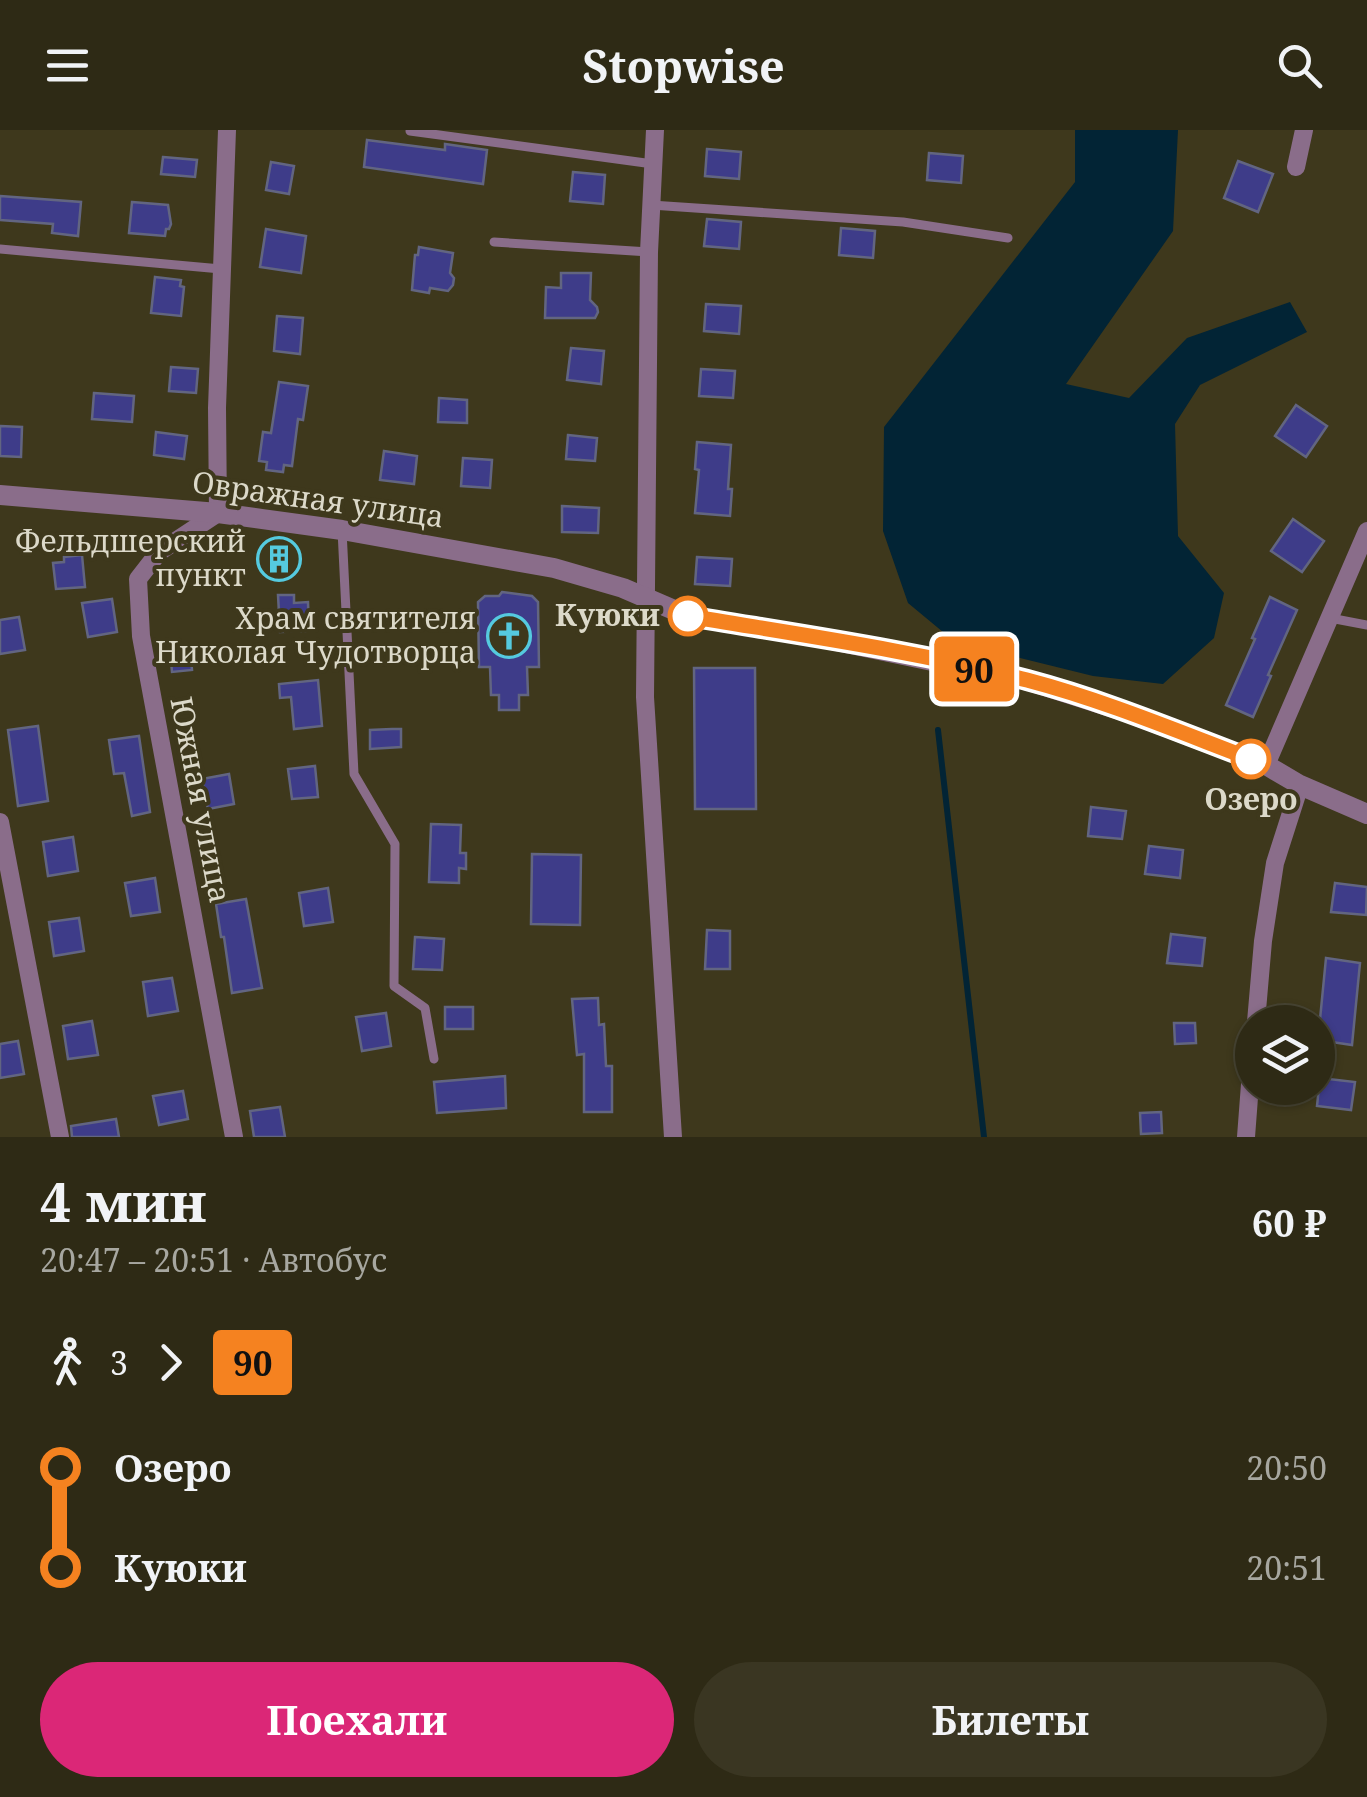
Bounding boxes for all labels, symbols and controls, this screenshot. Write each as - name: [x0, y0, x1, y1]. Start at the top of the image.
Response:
- text: Stopwise: [582, 35, 785, 96]
- icon: menu: [40, 38, 95, 93]
- icon: search: [1272, 38, 1327, 93]
- street label: Овражная улица: [190, 461, 447, 536]
- place label: Фельдшерский пункт: [15, 520, 246, 595]
- building icon: Фельдшерский пункт: [256, 536, 302, 582]
- place label: Куюки: [555, 594, 660, 635]
- place label: Храм святителя Николая Чудотворца: [155, 597, 476, 672]
- marker: Куюки: [669, 597, 707, 635]
- church icon: Храм святителя Николая Чудотворца: [486, 613, 532, 659]
- line badge: 90: [929, 636, 1019, 702]
- text: 90: [954, 646, 994, 693]
- street label: Южная улица: [161, 693, 242, 906]
- marker: Озеро: [1232, 740, 1270, 778]
- place label: Озеро: [1205, 778, 1297, 819]
- map controls: [1235, 1005, 1335, 1105]
- button: layers: [1235, 1005, 1335, 1105]
- text: 4 мин: [40, 1163, 207, 1238]
- text: 60 ₽: [1252, 1196, 1327, 1248]
- text: 20:47 – 20:51 · Автобус: [40, 1238, 387, 1281]
- icon: walk: [40, 1335, 95, 1390]
- icon: forward: [143, 1335, 198, 1390]
- text: 90: [233, 1339, 272, 1386]
- text: 3: [110, 1341, 128, 1384]
- text: Озеро: [114, 1441, 232, 1493]
- text: 20:50: [1246, 1446, 1327, 1489]
- text: Куюки: [114, 1541, 247, 1593]
- text: 20:51: [1246, 1546, 1327, 1589]
- button: Поехали: [40, 1662, 674, 1777]
- button: Билеты: [694, 1662, 1327, 1777]

